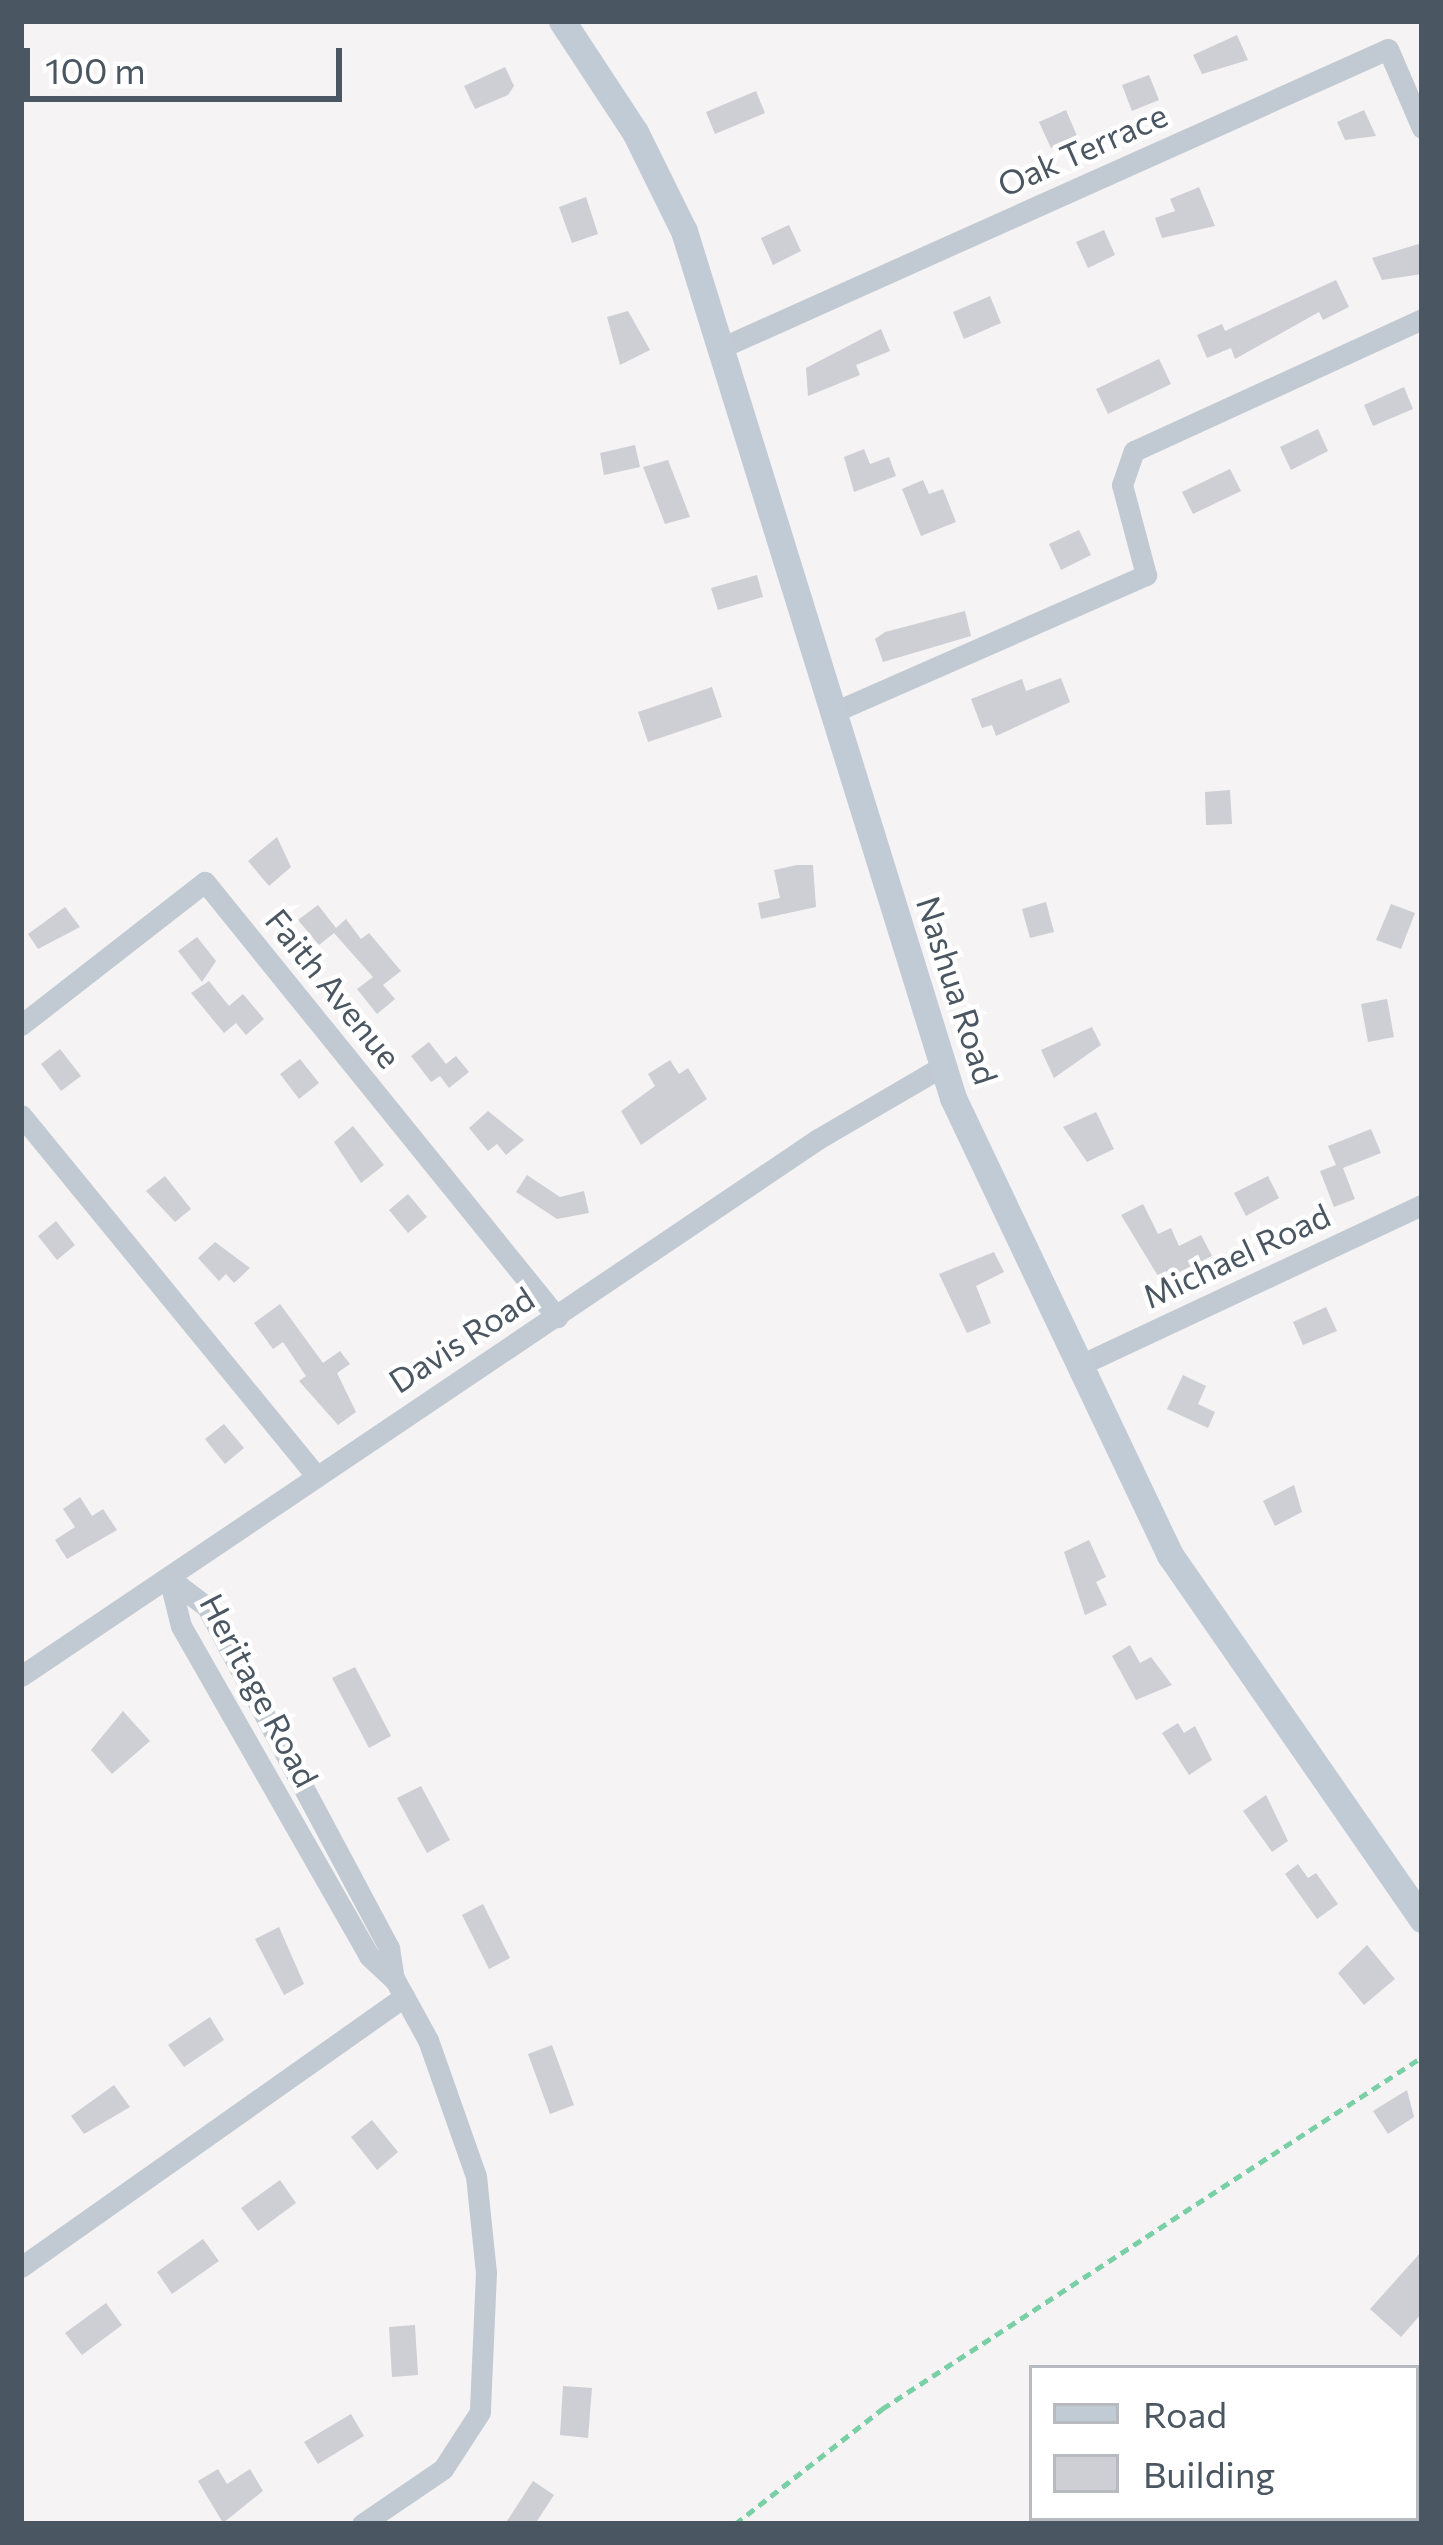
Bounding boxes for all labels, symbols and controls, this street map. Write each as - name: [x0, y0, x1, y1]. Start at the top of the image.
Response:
- scale bar: [30, 24, 348, 98]
- text: 100 m: [45, 47, 146, 91]
- street label: Oak Terrace: [991, 94, 1173, 204]
- street label: Nashua Road: [909, 891, 1007, 1089]
- street label: Faith Avenue: [258, 901, 410, 1075]
- street label: Michael Road: [1136, 1194, 1336, 1316]
- street label: Davis Road: [381, 1277, 541, 1401]
- street label: Heritage Road: [193, 1587, 327, 1793]
- legend: [1029, 2365, 1419, 2521]
- text: Road: [1143, 2391, 1227, 2435]
- text: Building: [1143, 2451, 1275, 2495]

